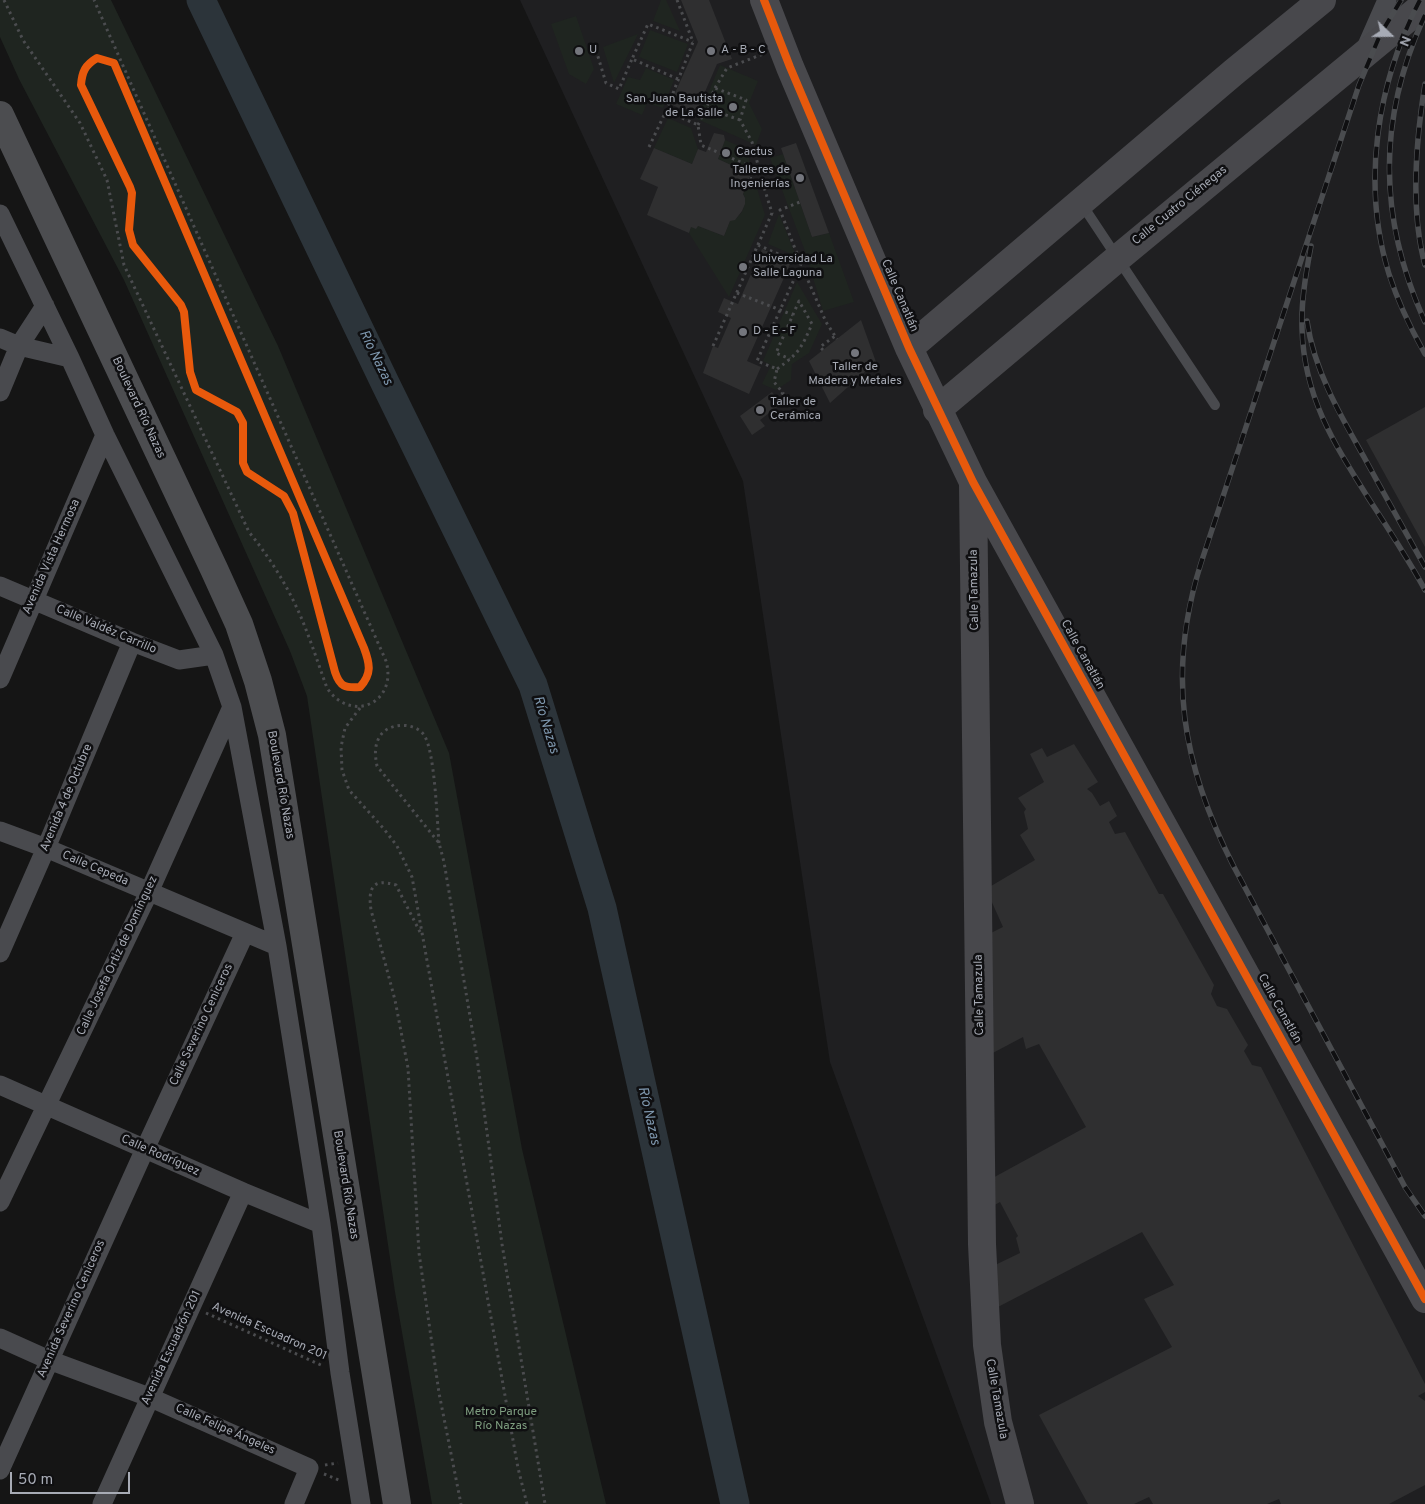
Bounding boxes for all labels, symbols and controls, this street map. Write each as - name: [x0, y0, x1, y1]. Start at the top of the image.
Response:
- north arrow: [1365, 10, 1415, 60]
- text: N: [1395, 33, 1414, 49]
- place label: U: [589, 44, 597, 58]
- place label: A - B - C: [721, 44, 766, 58]
- marker: U: [573, 45, 585, 57]
- marker: A - B - C: [705, 45, 717, 57]
- place label: San Juan Bautista de La Salle: [626, 93, 723, 121]
- marker: San Juan Bautista de La Salle: [727, 101, 739, 113]
- place label: Cactus: [736, 146, 773, 160]
- marker: Cactus: [720, 147, 732, 159]
- street label: Calle Cuatro Ciénegas: [1130, 163, 1230, 249]
- place label: Talleres de Ingenierías: [730, 164, 790, 192]
- marker: Talleres de Ingenierías: [794, 172, 806, 184]
- place label: Universidad La Salle Laguna: [753, 253, 833, 281]
- street label: Calle Canatlán: [877, 258, 921, 334]
- marker: Universidad La Salle Laguna: [737, 261, 749, 273]
- place label: D - E - F: [753, 325, 796, 339]
- marker: D - E - F: [737, 326, 749, 338]
- water label: Río Nazas: [354, 328, 396, 388]
- marker: Taller de Madera y Metales: [849, 347, 861, 359]
- street label: Boulevard Río Nazas: [108, 355, 168, 461]
- place label: Taller de Madera y Metales: [808, 361, 902, 389]
- place label: Taller de Cerámica: [770, 396, 821, 424]
- marker: Taller de Cerámica: [754, 404, 766, 416]
- street label: Avenida Vista Hermosa: [20, 497, 84, 617]
- street label: Calle Tamazula: [967, 549, 983, 631]
- street label: Calle Valdéz Carrillo: [54, 602, 158, 658]
- street label: Calle Canatlán: [1057, 618, 1107, 692]
- water label: Río Nazas: [528, 694, 562, 756]
- street label: Boulevard Río Nazas: [263, 730, 297, 840]
- street label: Avenida 4 de Octubre: [38, 742, 96, 854]
- street label: Calle Cepeda: [60, 849, 130, 889]
- street label: Calle Josefa Ortiz de Domínguez: [75, 874, 161, 1038]
- street label: Calle Tamazula: [972, 954, 988, 1036]
- street label: Calle Severino Ceniceros: [167, 962, 237, 1088]
- street label: Calle Canatlán: [1254, 972, 1304, 1046]
- water label: Río Nazas: [633, 1085, 663, 1147]
- street label: Boulevard Río Nazas: [329, 1130, 361, 1240]
- street label: Calle Rodríguez: [118, 1132, 202, 1180]
- street label: Avenida Severino Ceniceros: [35, 1238, 109, 1380]
- street label: Avenida Escuadrón 201: [139, 1289, 205, 1407]
- street label: Avenida Escuadron 201: [209, 1300, 329, 1364]
- street label: Calle Tamazula: [982, 1358, 1010, 1440]
- street label: Calle Felipe Ángeles: [173, 1402, 277, 1458]
- park label: Metro Parque Río Nazas: [465, 1406, 537, 1434]
- scale bar: [12, 1462, 132, 1494]
- text: 50 m: [18, 1471, 53, 1490]

